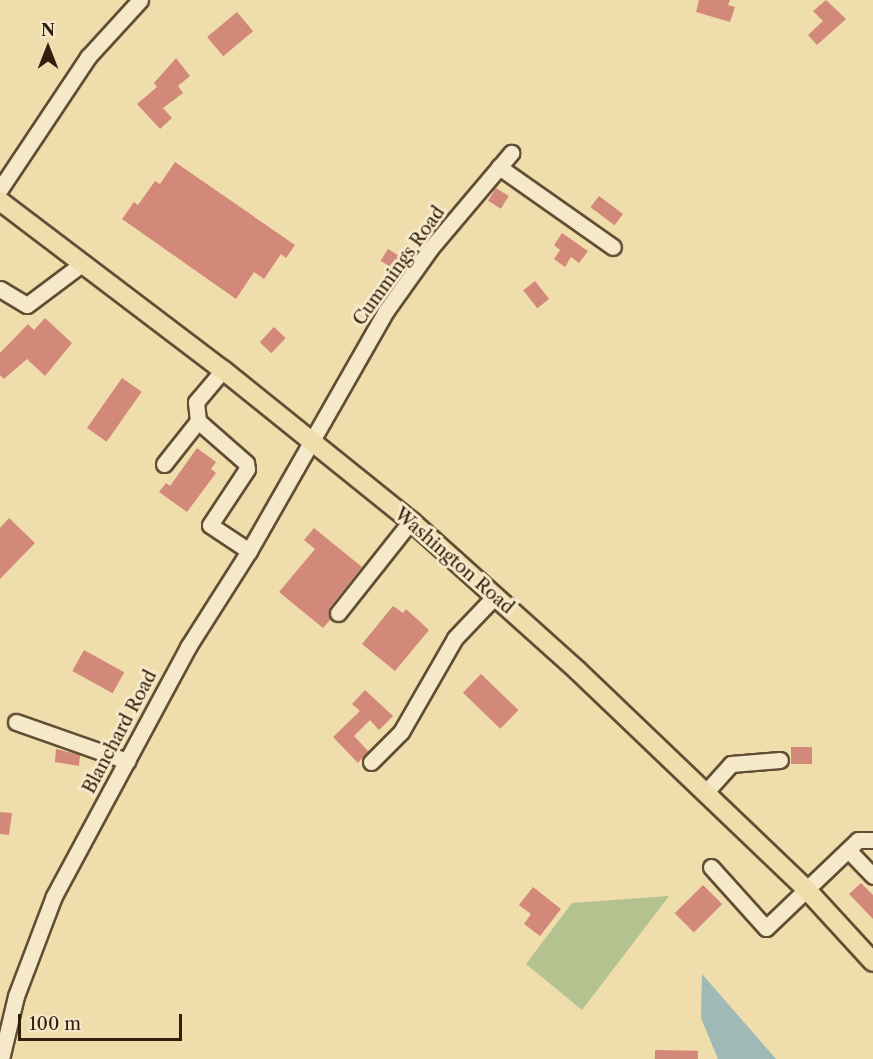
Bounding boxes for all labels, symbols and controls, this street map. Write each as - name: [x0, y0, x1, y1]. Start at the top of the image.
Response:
- north arrow: [18, 18, 78, 78]
- text: N: [41, 20, 55, 40]
- street label: Cummings Road: [349, 202, 449, 330]
- street label: Washington Road: [390, 503, 518, 619]
- street label: Blanchard Road: [78, 667, 162, 797]
- scale bar: [21, 1002, 184, 1040]
- text: 100 m: [29, 1013, 81, 1035]

